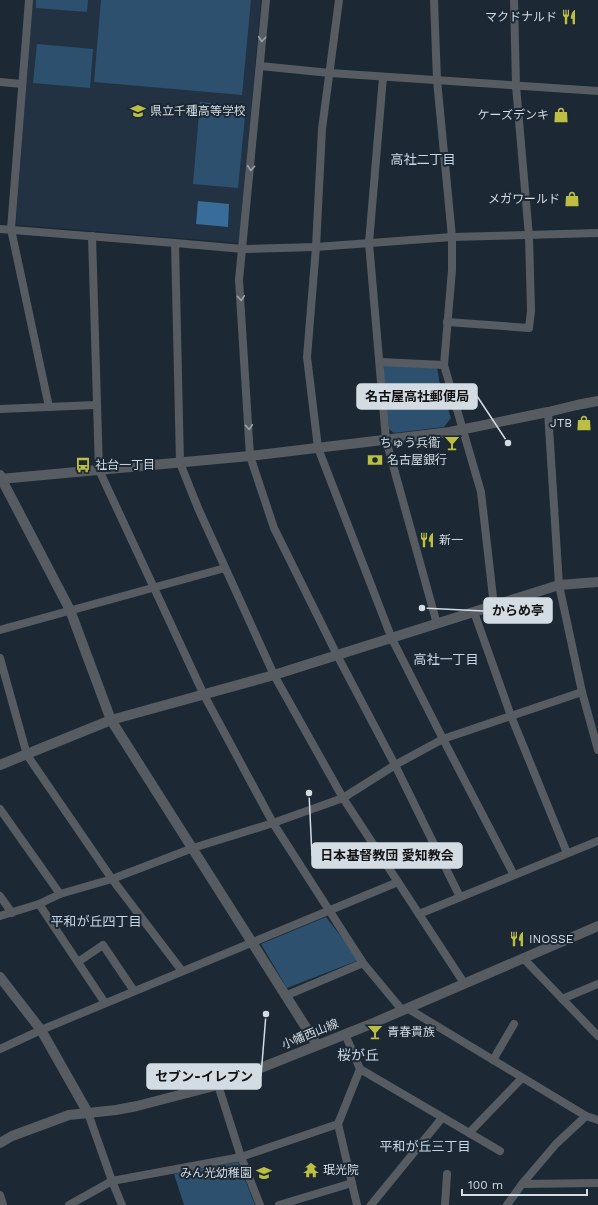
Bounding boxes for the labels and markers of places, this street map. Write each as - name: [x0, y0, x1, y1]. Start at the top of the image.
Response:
- restaurant icon: マクドナルド: [560, 8, 578, 26]
- place label: マクドナルド: [485, 10, 557, 24]
- school or university icon: 県立千種高等学校: [129, 102, 147, 120]
- place label: 県立千種高等学校: [150, 104, 246, 118]
- shop icon: ケーズデンキ: [552, 106, 570, 124]
- place label: ケーズデンキ: [478, 108, 549, 122]
- shop icon: メガワールド: [563, 190, 581, 208]
- place label: メガワールド: [488, 192, 560, 206]
- callout: 名古屋高社郵便局: [357, 384, 477, 409]
- shop icon: JTB: [575, 414, 593, 432]
- place label: JTB: [550, 416, 572, 430]
- bar icon: ちゅう兵衞: [443, 434, 461, 452]
- place label: ちゅう兵衞: [380, 436, 440, 450]
- bank icon: 名古屋銀行: [366, 451, 384, 469]
- place label: 名古屋銀行: [387, 453, 447, 467]
- bus stop icon: 社台一丁目: [74, 456, 92, 474]
- place label: 社台一丁目: [95, 458, 155, 472]
- restaurant icon: 新一: [418, 531, 436, 549]
- place label: 新一: [439, 533, 463, 547]
- callout: からめ亭: [484, 598, 552, 623]
- callout: 日本基督教団 愛知教会: [312, 843, 462, 868]
- restaurant icon: INOSSE: [508, 930, 526, 948]
- place label: INOSSE: [529, 932, 574, 946]
- bar icon: 青春貴族: [366, 1023, 384, 1041]
- place label: 青春貴族: [387, 1025, 435, 1039]
- callout: セブン-イレブン: [147, 1064, 261, 1089]
- temple icon: 珉光院: [302, 1161, 320, 1179]
- place label: 珉光院: [323, 1163, 359, 1177]
- school or university icon: みん光幼稚園: [255, 1164, 273, 1182]
- place label: みん光幼稚園: [180, 1166, 252, 1180]

